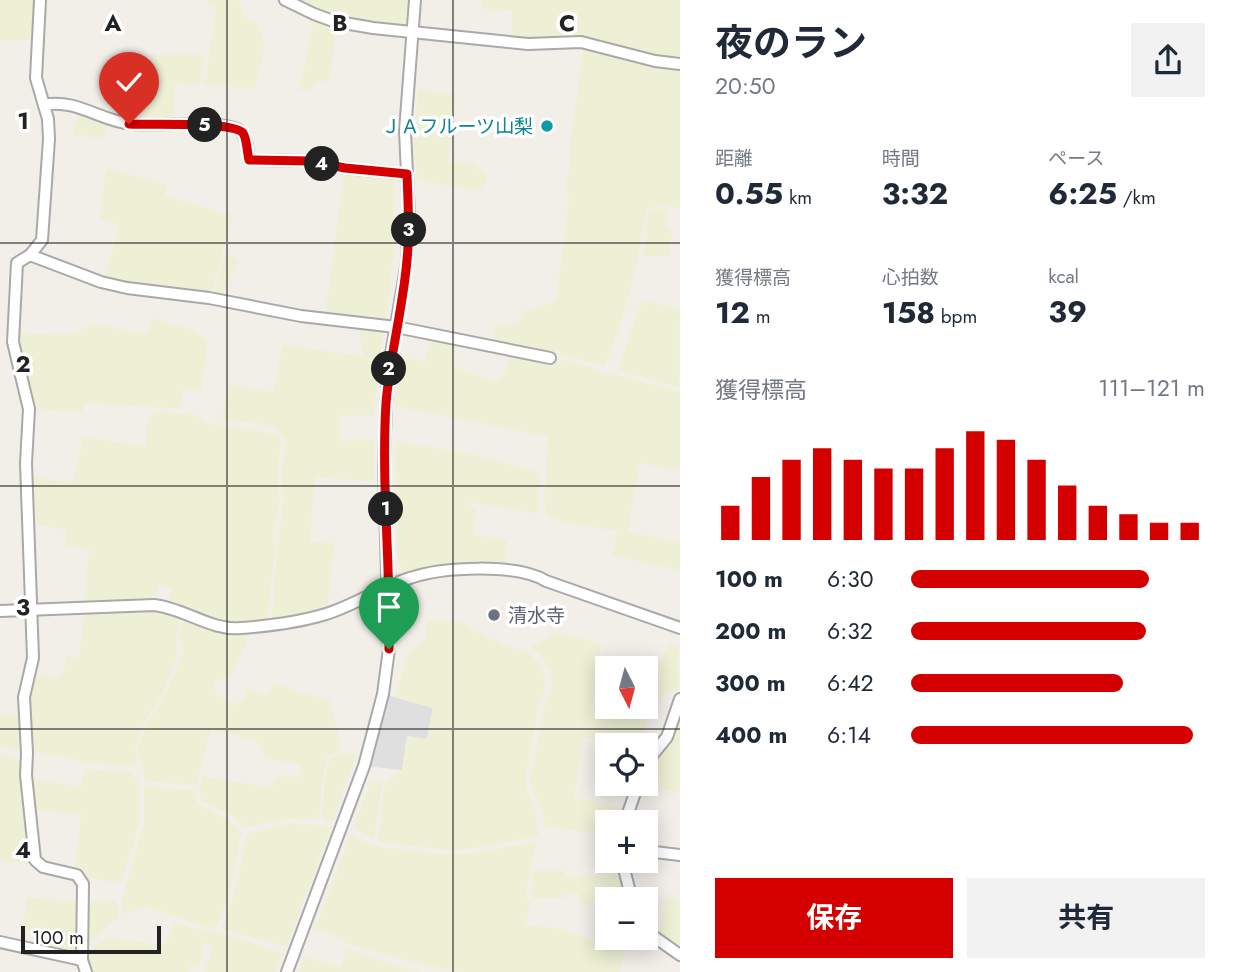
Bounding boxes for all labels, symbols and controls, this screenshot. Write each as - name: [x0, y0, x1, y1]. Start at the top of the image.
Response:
- text: A: [104, 6, 122, 40]
- text: B: [332, 6, 348, 40]
- text: C: [559, 6, 575, 40]
- text: 夜のラン: [715, 15, 867, 70]
- button: share: [1131, 23, 1205, 97]
- pin: [99, 52, 159, 124]
- icon: check: [110, 63, 148, 101]
- text: 20:50: [715, 69, 776, 103]
- text: 1: [17, 104, 29, 138]
- pin: 5: [188, 108, 222, 142]
- text: 5: [198, 111, 211, 138]
- place label: ＪＡフルーツ山梨: [381, 113, 533, 140]
- marker: ＪＡフルーツ山梨: [539, 118, 555, 134]
- text: 距離: [715, 145, 753, 172]
- text: 時間: [882, 145, 920, 172]
- text: ペース: [1048, 145, 1104, 172]
- pin: 4: [304, 146, 340, 182]
- text: 4: [315, 150, 328, 177]
- text: 0.55: [715, 172, 783, 215]
- text: 3:32: [882, 172, 948, 215]
- text: 6:25: [1048, 172, 1117, 215]
- text: km: [783, 184, 812, 211]
- text: /km: [1117, 184, 1156, 211]
- pin: 3: [392, 212, 426, 247]
- text: 3: [403, 216, 414, 243]
- text: kcal: [1048, 263, 1079, 290]
- text: 獲得標高: [715, 264, 791, 291]
- text: 心拍数: [882, 264, 939, 291]
- text: 39: [1048, 290, 1087, 333]
- text: 12: [715, 291, 750, 334]
- text: 158: [882, 291, 935, 334]
- text: m: [750, 303, 770, 330]
- text: bpm: [935, 303, 977, 330]
- text: 2: [15, 347, 31, 381]
- pin: 2: [372, 352, 406, 386]
- text: 2: [382, 355, 395, 382]
- text: 111–121 m: [1098, 371, 1205, 405]
- text: 獲得標高: [715, 373, 807, 407]
- pin: 1: [368, 491, 404, 526]
- text: 1: [381, 495, 390, 522]
- text: 100 m: [715, 562, 783, 596]
- text: 6:30: [827, 562, 874, 596]
- pin: [359, 577, 419, 649]
- icon: arrive: [370, 588, 408, 626]
- text: 3: [16, 590, 30, 624]
- place label: 清水寺: [508, 602, 565, 629]
- marker: 清水寺: [486, 607, 502, 623]
- text: 200 m: [715, 614, 786, 648]
- text: 6:32: [827, 614, 873, 648]
- north arrow: [595, 656, 658, 719]
- map controls: [595, 656, 658, 950]
- text: 300 m: [715, 666, 786, 700]
- text: 6:42: [827, 666, 874, 700]
- text: 400 m: [715, 718, 787, 752]
- text: 6:14: [827, 718, 871, 752]
- button: locate: [595, 733, 658, 796]
- button: +: [595, 810, 658, 873]
- text: 4: [15, 833, 31, 867]
- button: 保存: [715, 878, 953, 958]
- button: 共有: [967, 878, 1205, 958]
- button: −: [595, 887, 658, 950]
- scale bar: [21, 923, 161, 955]
- text: 100 m: [32, 924, 84, 951]

